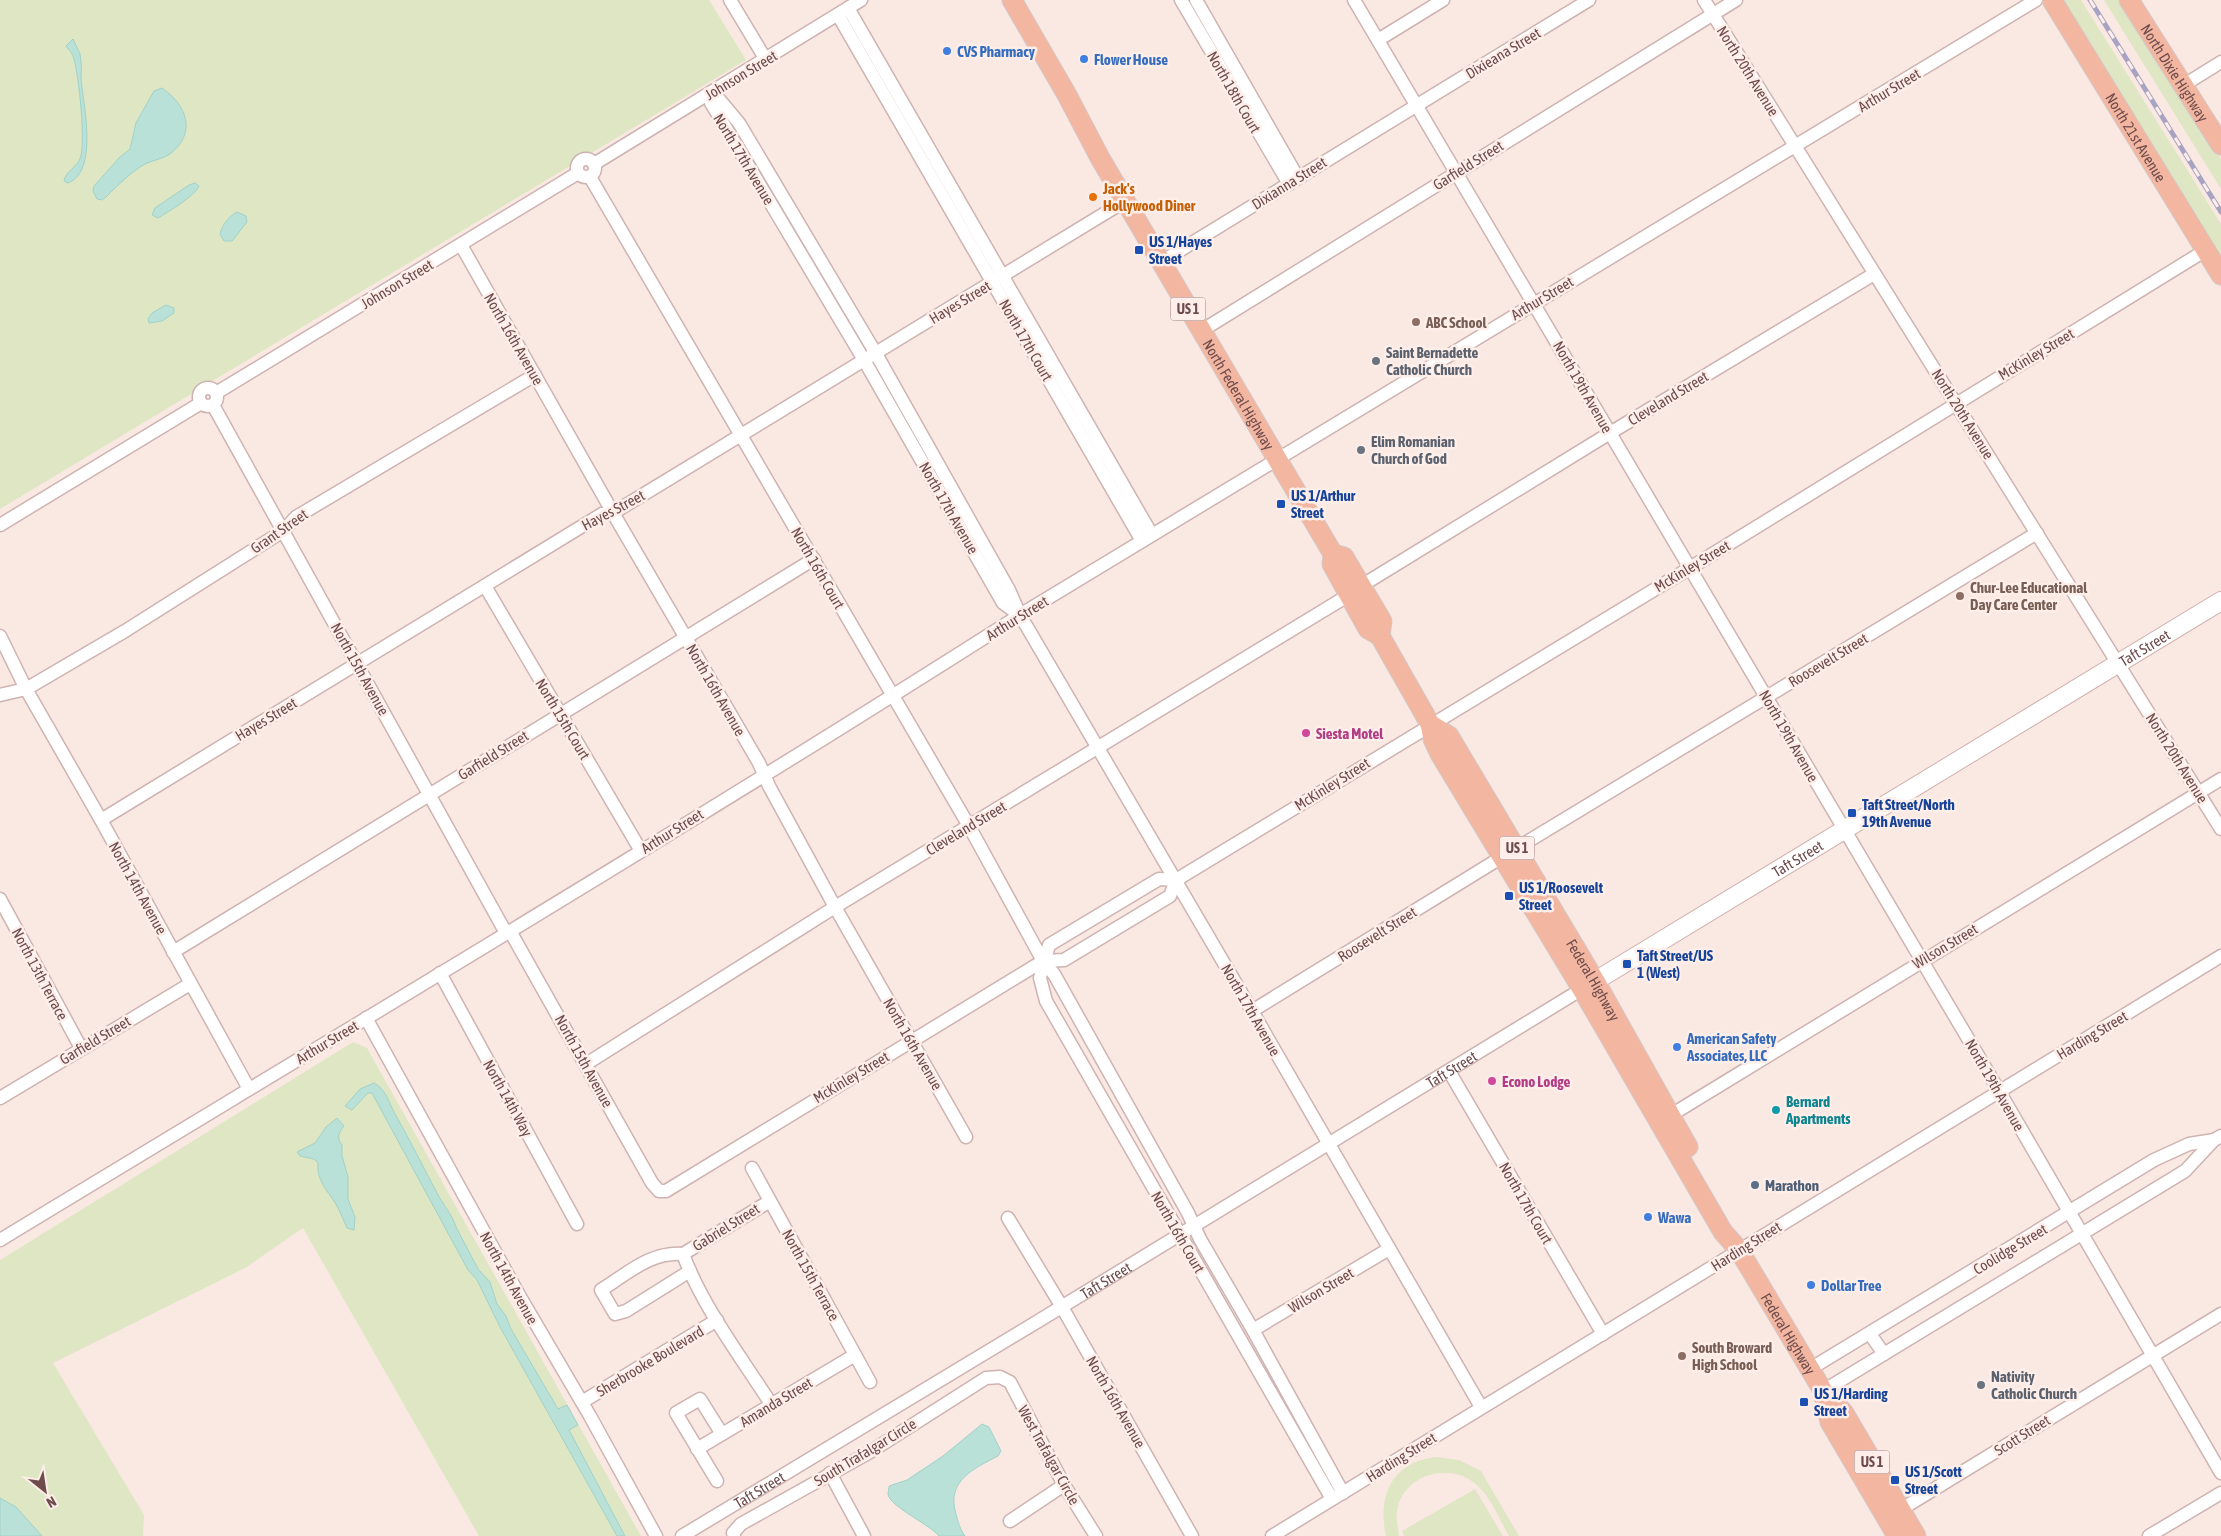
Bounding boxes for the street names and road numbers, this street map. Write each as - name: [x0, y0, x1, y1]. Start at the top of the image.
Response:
- street label: North Dixie Highway: [2138, 21, 2212, 124]
- street label: North 20th Avenue: [1713, 23, 1783, 119]
- street label: Dixieana Street: [1462, 24, 1544, 82]
- street label: Johnson Street: [702, 47, 780, 103]
- street label: North 18th Court: [1204, 48, 1264, 136]
- street label: Arthur Street: [1855, 65, 1923, 115]
- street label: North 21st Avenue: [2103, 90, 2170, 185]
- street label: North 17th Avenue: [710, 110, 778, 208]
- street label: Garfield Street: [1430, 137, 1506, 193]
- street label: Dixianna Street: [1249, 153, 1329, 213]
- street label: Johnson Street: [358, 256, 436, 312]
- street label: Arthur Street: [1508, 273, 1576, 323]
- street label: Hayes Street: [926, 277, 994, 327]
- street label: North 16th Avenue: [481, 290, 547, 388]
- street label: North 17th Court: [996, 296, 1056, 384]
- road number: US 1: [1170, 298, 1206, 320]
- street label: McKinley Street: [1995, 325, 2077, 383]
- street label: North Federal Highway: [1200, 336, 1278, 453]
- street label: North 19th Avenue: [1550, 338, 1616, 436]
- street label: North 20th Avenue: [1928, 366, 1998, 462]
- street label: Cleveland Street: [1625, 367, 1711, 429]
- street label: North 17th Avenue: [916, 459, 982, 557]
- street label: Hayes Street: [579, 486, 647, 534]
- street label: Grant Street: [247, 505, 311, 557]
- street label: North 16th Court: [788, 524, 848, 612]
- street label: McKinley Street: [1651, 537, 1733, 595]
- street label: Arthur Street: [983, 592, 1051, 644]
- street label: North 15th Avenue: [328, 620, 393, 718]
- street label: Taft Street: [2116, 626, 2173, 669]
- street label: Roosevelt Street: [1785, 630, 1871, 690]
- street label: North 16th Avenue: [683, 641, 749, 739]
- street label: North 15th Court: [532, 676, 594, 762]
- street label: North 19th Avenue: [1756, 687, 1822, 785]
- street label: Hayes Street: [232, 694, 300, 744]
- street label: North 20th Avenue: [2142, 710, 2212, 806]
- street label: Garfield Street: [455, 727, 531, 783]
- street label: McKinley Street: [1291, 754, 1373, 814]
- street label: Cleveland Street: [923, 797, 1009, 859]
- street label: Arthur Street: [638, 805, 706, 857]
- road number: US 1: [1500, 836, 1534, 860]
- street label: Taft Street: [1769, 836, 1826, 880]
- street label: North 14th Avenue: [106, 839, 171, 937]
- street label: Roosevelt Street: [1334, 903, 1420, 965]
- street label: Wilson Street: [1909, 920, 1981, 972]
- street label: North 13th Terrace: [9, 925, 72, 1023]
- street label: Federal Highway: [1563, 936, 1624, 1024]
- street label: North 17th Avenue: [1218, 961, 1284, 1059]
- street label: North 16th Avenue: [880, 995, 946, 1093]
- street label: Harding Street: [2054, 1007, 2130, 1063]
- street label: Garfield Street: [57, 1012, 133, 1068]
- street label: North 15th Avenue: [552, 1012, 617, 1110]
- street label: Arthur Street: [293, 1017, 361, 1067]
- street label: North 19th Avenue: [1962, 1036, 2028, 1134]
- street label: Taft Street: [1423, 1047, 1480, 1091]
- street label: McKinley Street: [810, 1048, 892, 1106]
- street label: North 14th Way: [480, 1057, 536, 1139]
- street label: North 17th Court: [1496, 1159, 1556, 1247]
- street label: North 16th Court: [1148, 1188, 1208, 1276]
- street label: Gabriel Street: [689, 1200, 763, 1254]
- street label: Harding Street: [1708, 1218, 1784, 1274]
- street label: Coolidge Street: [1970, 1220, 2050, 1278]
- street label: North 15th Terrace: [779, 1226, 843, 1324]
- street label: North 14th Avenue: [477, 1229, 542, 1327]
- street label: Taft Street: [1077, 1258, 1134, 1302]
- street label: Wilson Street: [1285, 1264, 1357, 1316]
- street label: Federal Highway: [1758, 1290, 1819, 1377]
- street label: Sherbrooke Boulevard: [593, 1322, 707, 1400]
- street label: North 16th Avenue: [1083, 1353, 1149, 1451]
- street label: Amanda Street: [737, 1374, 815, 1430]
- street label: West Trafalgar Circle: [1015, 1402, 1083, 1508]
- street label: Scott Street: [1991, 1411, 2053, 1459]
- street label: South Trafalgar Circle: [811, 1415, 919, 1489]
- street label: Harding Street: [1363, 1429, 1439, 1485]
- road number: US 1: [1854, 1450, 1890, 1474]
- street label: Taft Street: [731, 1468, 787, 1511]

